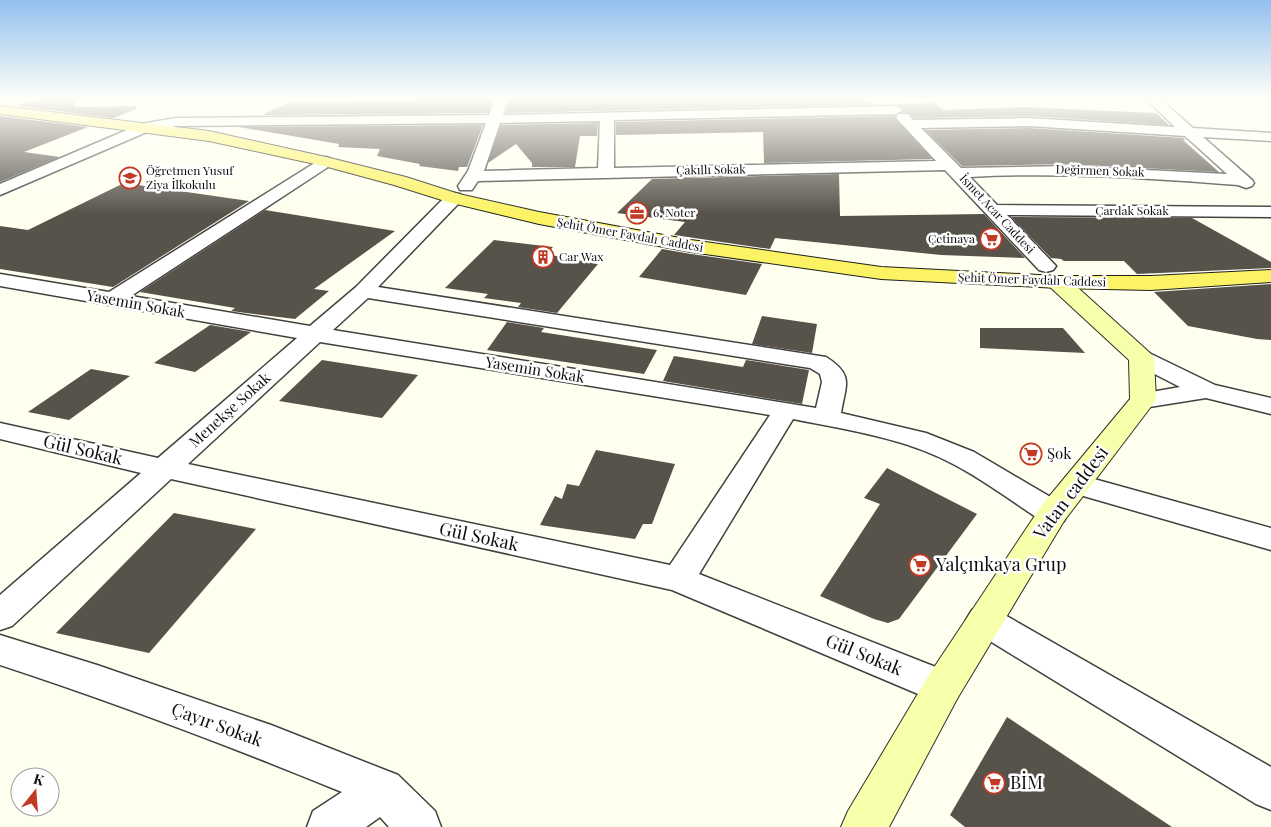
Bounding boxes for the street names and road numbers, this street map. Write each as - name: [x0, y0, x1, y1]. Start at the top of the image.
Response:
- street label: Çakıllı Sokak: [676, 160, 746, 178]
- street label: Değirmen Sokak: [1055, 160, 1145, 180]
- street label: İsmet Acar Caddesi: [957, 170, 1039, 257]
- street label: Çardak Sokak: [1095, 202, 1169, 218]
- street label: Şehit Ömer Faydalı Caddesi: [556, 213, 705, 255]
- street label: Şehit Ömer Faydalı Caddesi: [958, 268, 1107, 290]
- street label: Yasemin Sokak: [84, 284, 188, 322]
- street label: Yasemin Sokak: [483, 351, 587, 387]
- street label: Menekşe Sokak: [184, 367, 275, 451]
- street label: Gül Sokak: [41, 428, 125, 470]
- street label: Vatan caddesi: [1027, 441, 1113, 545]
- street label: Gül Sokak: [437, 516, 521, 556]
- street label: Gül Sokak: [822, 628, 906, 680]
- street label: Çayır Sokak: [168, 696, 266, 752]

